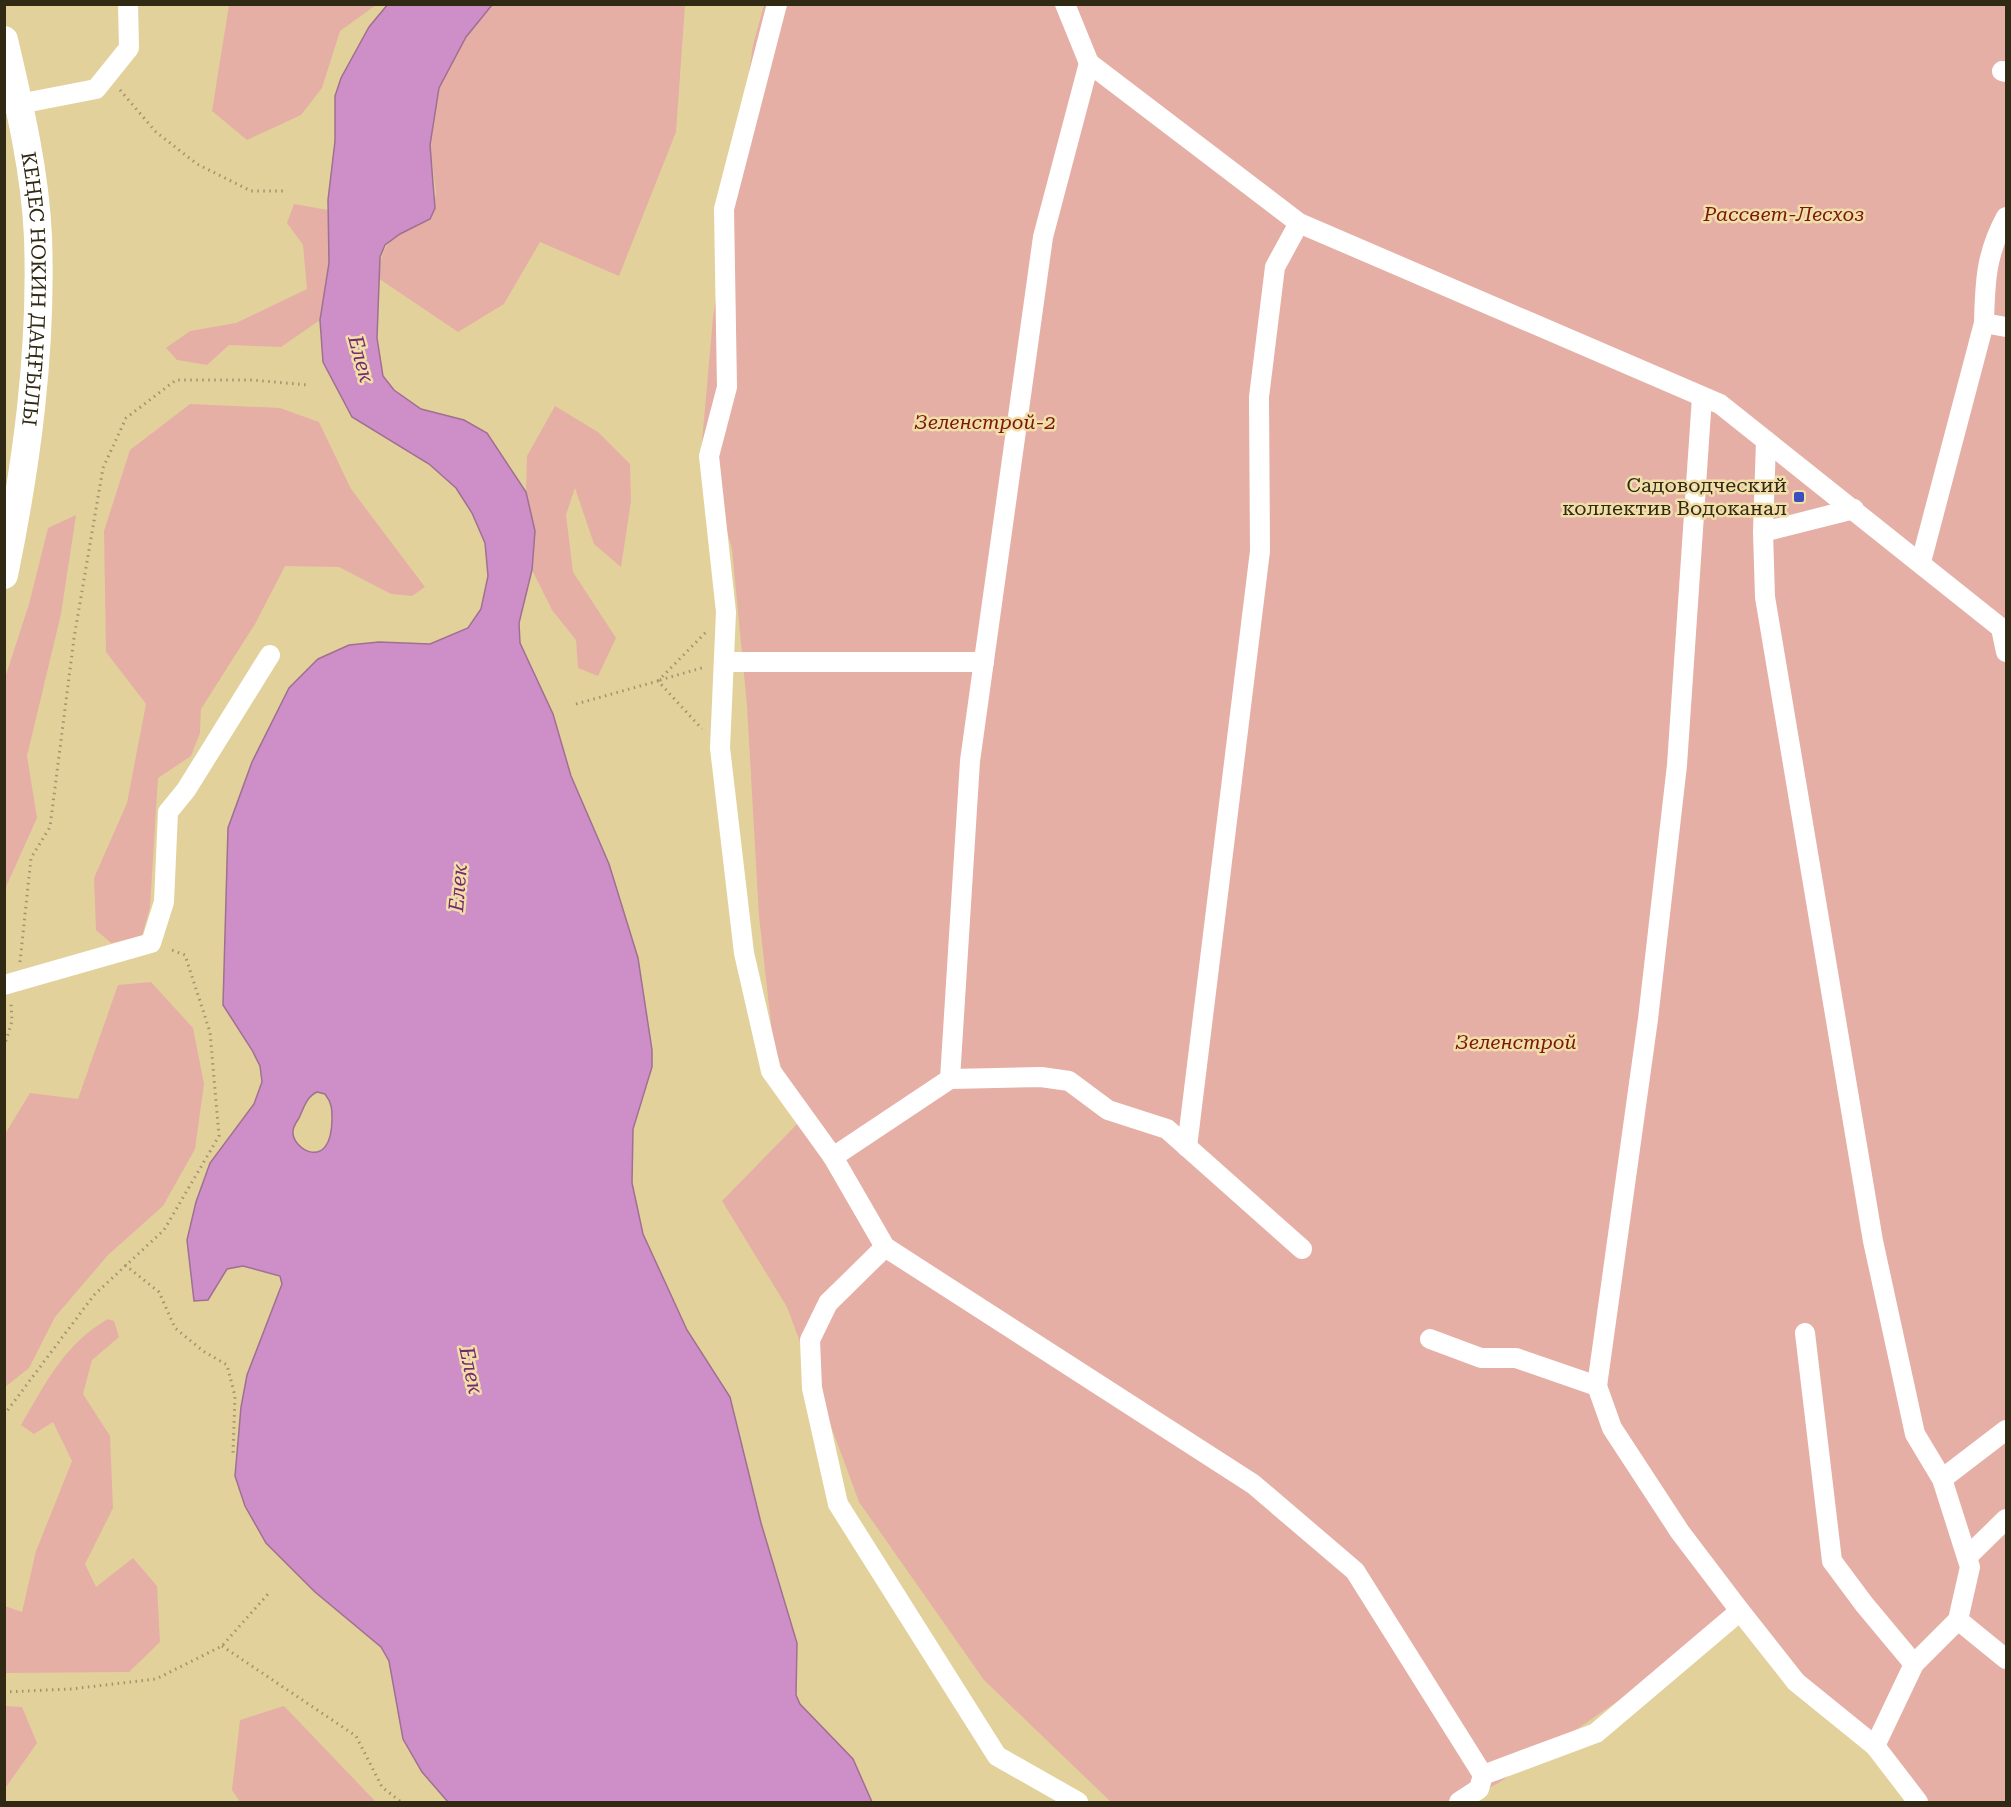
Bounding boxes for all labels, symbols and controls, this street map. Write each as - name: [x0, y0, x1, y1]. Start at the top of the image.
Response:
- street label: КЕҢЕС НОКИН ДАҢҒЫЛЫ: [16, 150, 51, 427]
- park label: Рассвет-Лесхоз: [1702, 202, 1865, 226]
- water label: Елек: [343, 332, 379, 385]
- park label: Зеленстрой-2: [914, 410, 1056, 434]
- place label: Садоводческий коллектив Водоканал: [1562, 473, 1787, 520]
- marker: Садоводческий коллектив Водоканал: [1792, 490, 1806, 504]
- water label: Елек: [444, 863, 472, 914]
- park label: Зеленстрой: [1455, 1030, 1577, 1054]
- water label: Елек: [454, 1343, 488, 1396]

